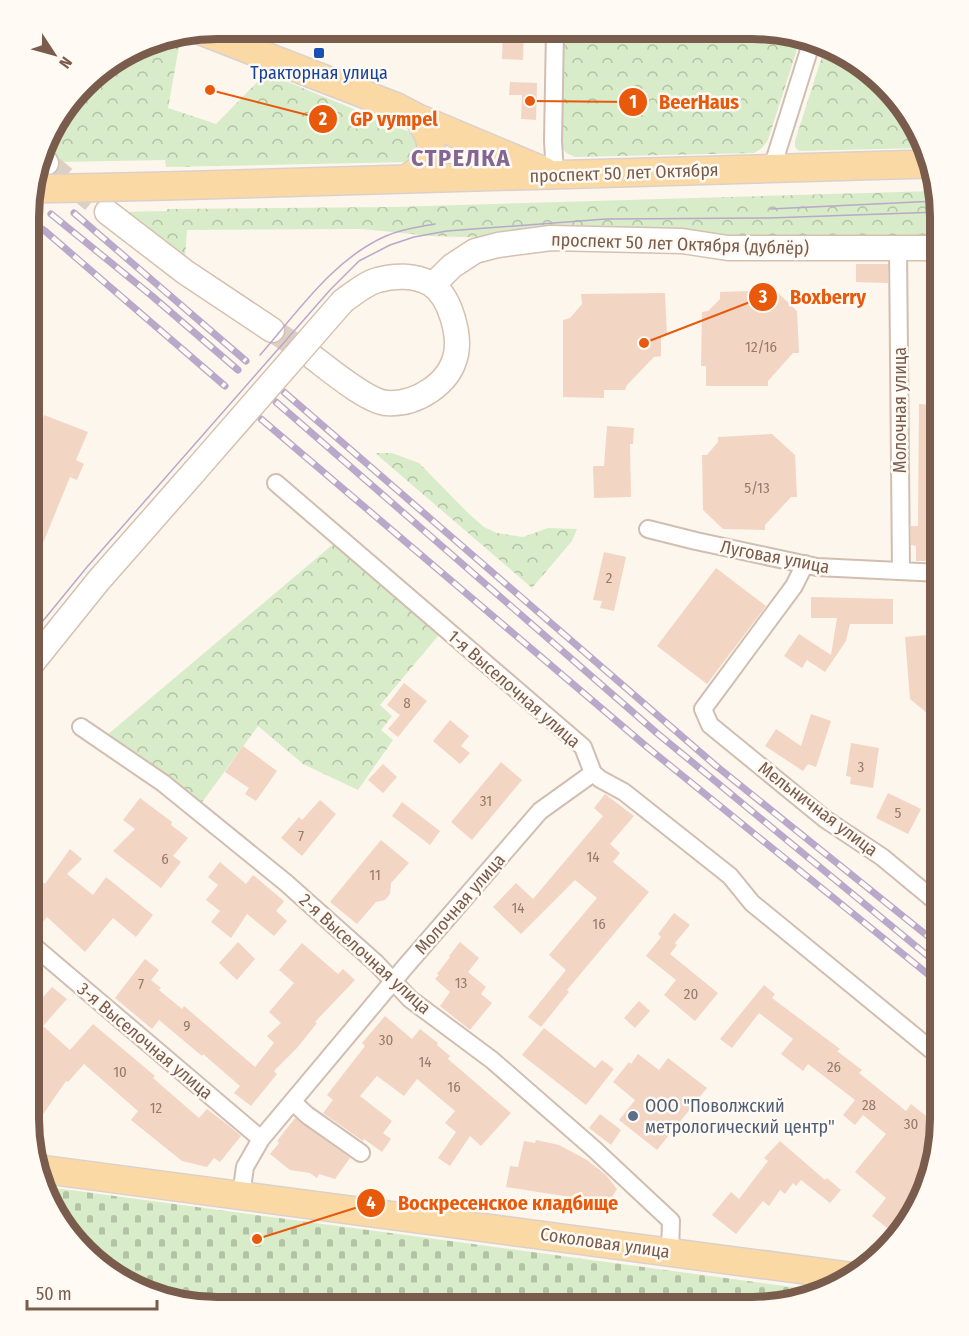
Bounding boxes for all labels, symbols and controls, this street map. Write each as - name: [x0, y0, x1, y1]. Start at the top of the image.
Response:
- north arrow: [24, 24, 84, 84]
- marker: Тракторная улица: [312, 46, 326, 60]
- text: N: [55, 53, 76, 72]
- place label: Тракторная улица: [250, 62, 388, 84]
- callout: BeerHaus: [618, 83, 751, 121]
- text: BeerHaus: [659, 90, 739, 114]
- text: 1: [629, 91, 637, 113]
- callout: GP vympel: [308, 100, 450, 138]
- text: GP vympel: [350, 107, 438, 131]
- text: 2: [318, 108, 327, 130]
- district label: СТРЕЛКА: [411, 144, 511, 172]
- street label: проспект 50 лет Октября: [529, 159, 719, 187]
- street label: проспект 50 лет Октября (дублёр): [551, 229, 809, 259]
- callout: Boxberry: [748, 278, 878, 316]
- text: Boxberry: [790, 285, 867, 309]
- text: 3: [758, 286, 768, 308]
- house number: 12/16: [745, 338, 777, 356]
- street label: Молочная улица: [889, 347, 911, 473]
- house number: 5/13: [744, 479, 770, 497]
- street label: Луговая улица: [719, 536, 832, 578]
- house number: 2: [606, 569, 613, 587]
- street label: 1-я Выселочная улица: [443, 625, 585, 753]
- house number: 8: [403, 694, 411, 712]
- street label: Мельничная улица: [754, 757, 882, 861]
- house number: 3: [858, 758, 865, 776]
- house number: 31: [480, 792, 492, 810]
- house number: 5: [895, 804, 902, 822]
- house number: 7: [298, 827, 304, 845]
- house number: 14: [586, 848, 600, 866]
- street label: Молочная улица: [410, 849, 510, 959]
- house number: 6: [161, 850, 169, 868]
- house number: 11: [369, 866, 381, 884]
- street label: 2-я Выселочная улица: [295, 889, 436, 1019]
- house number: 14: [511, 899, 525, 917]
- house number: 16: [592, 915, 606, 933]
- house number: 13: [455, 974, 468, 992]
- house number: 7: [138, 975, 144, 993]
- street label: 3-я Выселочная улица: [73, 978, 217, 1104]
- house number: 20: [684, 985, 698, 1003]
- house number: 9: [183, 1017, 191, 1035]
- house number: 30: [379, 1031, 393, 1049]
- house number: 14: [418, 1053, 432, 1071]
- house number: 26: [827, 1058, 841, 1076]
- house number: 10: [113, 1063, 127, 1081]
- house number: 16: [447, 1078, 461, 1096]
- place label: ООО "Поволжский метрологический центр": [645, 1095, 835, 1138]
- house number: 28: [862, 1096, 876, 1114]
- house number: 12: [150, 1099, 163, 1117]
- marker: ООО "Поволжский метрологический центр": [626, 1109, 640, 1123]
- house number: 30: [904, 1115, 918, 1133]
- callout: Воскресенское кладбище: [356, 1184, 630, 1222]
- text: Воскресенское кладбище: [398, 1191, 618, 1215]
- text: 4: [366, 1192, 376, 1214]
- street label: Соколовая улица: [539, 1223, 671, 1263]
- scale bar: [27, 1273, 158, 1311]
- text: 50 m: [36, 1283, 72, 1305]

